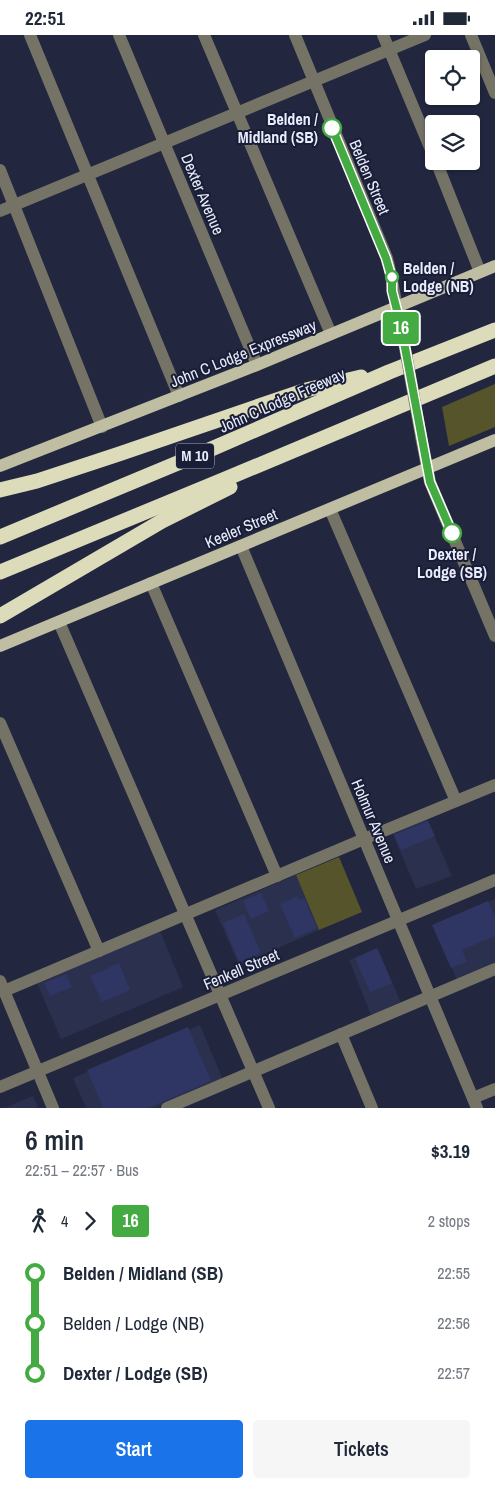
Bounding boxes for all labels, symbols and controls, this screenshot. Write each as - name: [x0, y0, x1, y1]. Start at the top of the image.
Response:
- text: 22:51: [25, 5, 65, 31]
- map controls: [425, 50, 480, 170]
- button: locate: [425, 50, 480, 105]
- place label: Belden / Midland (SB): [238, 108, 318, 148]
- button: layers: [425, 115, 480, 170]
- marker: Belden / Midland (SB): [322, 118, 342, 138]
- street label: Belden Street: [344, 136, 396, 218]
- street label: Dexter Avenue: [176, 150, 230, 238]
- place label: Belden / Lodge (NB): [403, 257, 474, 297]
- marker: Belden / Lodge (NB): [385, 270, 399, 284]
- line badge: 16: [378, 312, 424, 344]
- street label: John C Lodge Expressway: [167, 313, 320, 392]
- text: 16: [393, 315, 409, 340]
- street label: John C Lodge Freeway: [216, 362, 349, 438]
- road number: M 10: [176, 443, 214, 469]
- street label: Keeler Street: [201, 503, 281, 553]
- marker: Dexter / Lodge (SB): [442, 523, 462, 543]
- place label: Dexter / Lodge (SB): [417, 543, 487, 583]
- street label: Holmur Avenue: [346, 776, 402, 866]
- street label: Fenkell Street: [200, 943, 283, 995]
- text: 6 min: [25, 1121, 84, 1159]
- text: $3.19: [431, 1138, 470, 1164]
- text: 22:51 – 22:57 · Bus: [25, 1159, 139, 1181]
- icon: walk: [25, 1207, 53, 1235]
- icon: forward: [76, 1207, 104, 1235]
- text: 16: [122, 1208, 139, 1233]
- text: 4: [61, 1210, 68, 1232]
- text: 2 stops: [428, 1210, 470, 1232]
- text: Belden / Midland (SB): [63, 1260, 223, 1286]
- text: 22:55: [437, 1262, 470, 1284]
- text: Belden / Lodge (NB): [63, 1310, 204, 1336]
- text: 22:56: [437, 1312, 470, 1334]
- text: Dexter / Lodge (SB): [63, 1360, 208, 1386]
- text: 22:57: [437, 1362, 470, 1384]
- button: Start: [25, 1420, 243, 1478]
- button: Tickets: [253, 1420, 470, 1478]

